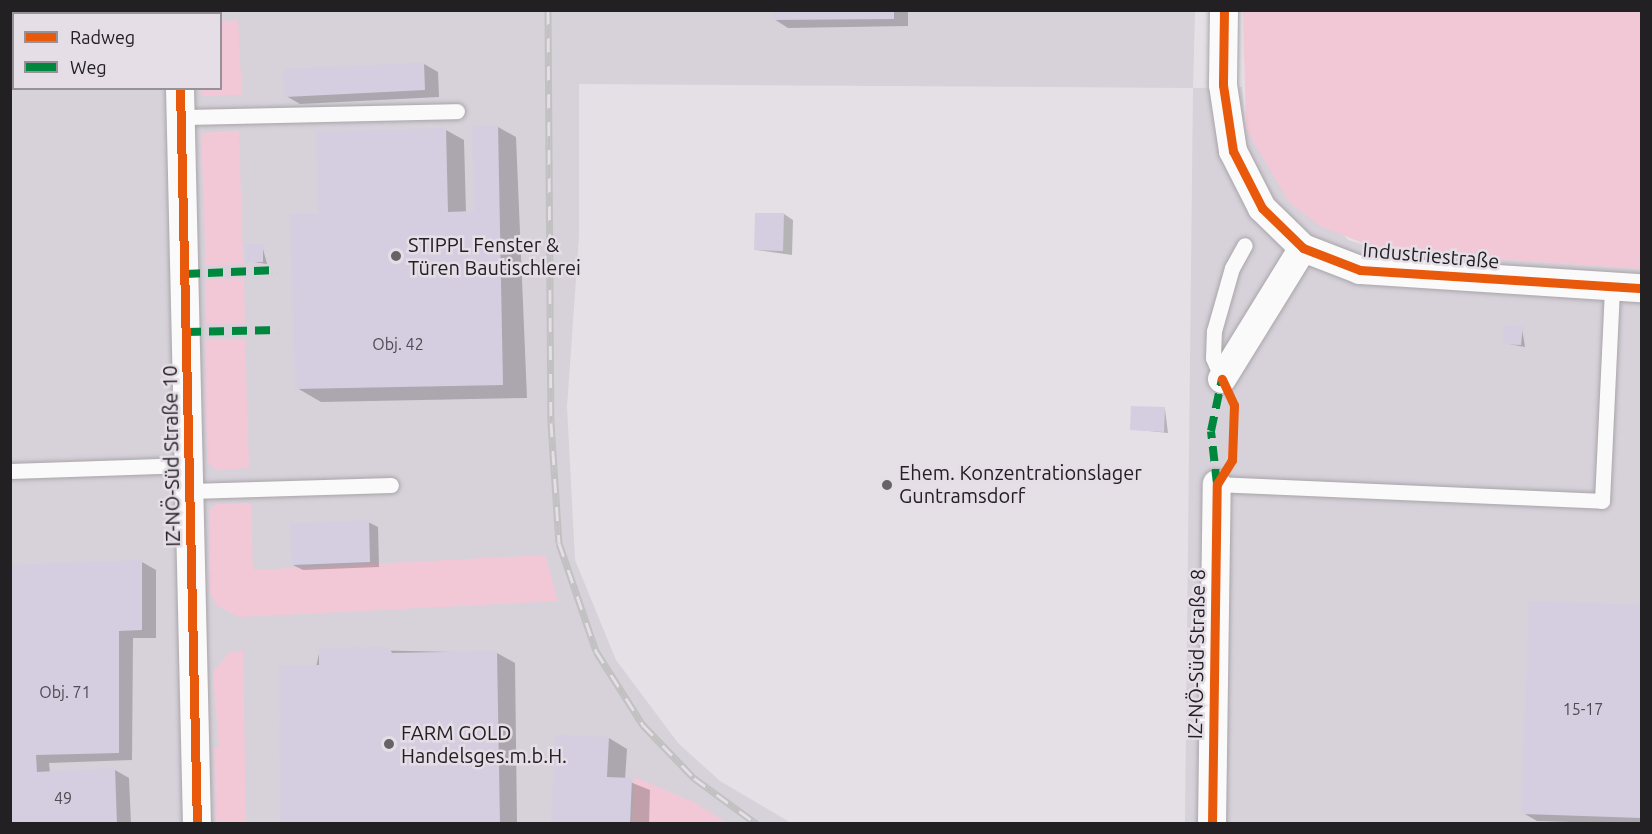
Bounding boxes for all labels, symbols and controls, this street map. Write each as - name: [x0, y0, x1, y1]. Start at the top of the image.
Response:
- legend: [12, 12, 222, 90]
- text: Radweg: [70, 27, 135, 47]
- text: Weg: [70, 57, 107, 77]
- place label: STIPPL Fenster & Türen Bautischlerei: [408, 232, 581, 279]
- street label: Industriestraße: [1362, 237, 1500, 273]
- marker: STIPPL Fenster & Türen Bautischlerei: [389, 249, 403, 263]
- house number: Obj. 42: [372, 334, 424, 354]
- street label: IZ-NÖ-Süd Straße 10: [157, 365, 185, 547]
- place label: Ehem. Konzentrationslager Guntramsdorf: [899, 461, 1142, 508]
- marker: Ehem. Konzentrationslager Guntramsdorf: [880, 478, 894, 492]
- street label: IZ-NÖ-Süd Straße 8: [1183, 569, 1209, 739]
- house number: Obj. 71: [39, 682, 91, 702]
- house number: 15-17: [1563, 699, 1603, 719]
- place label: FARM GOLD Handelsges.m.b.H.: [401, 720, 567, 767]
- marker: FARM GOLD Handelsges.m.b.H.: [382, 737, 396, 751]
- house number: 49: [54, 788, 72, 808]

